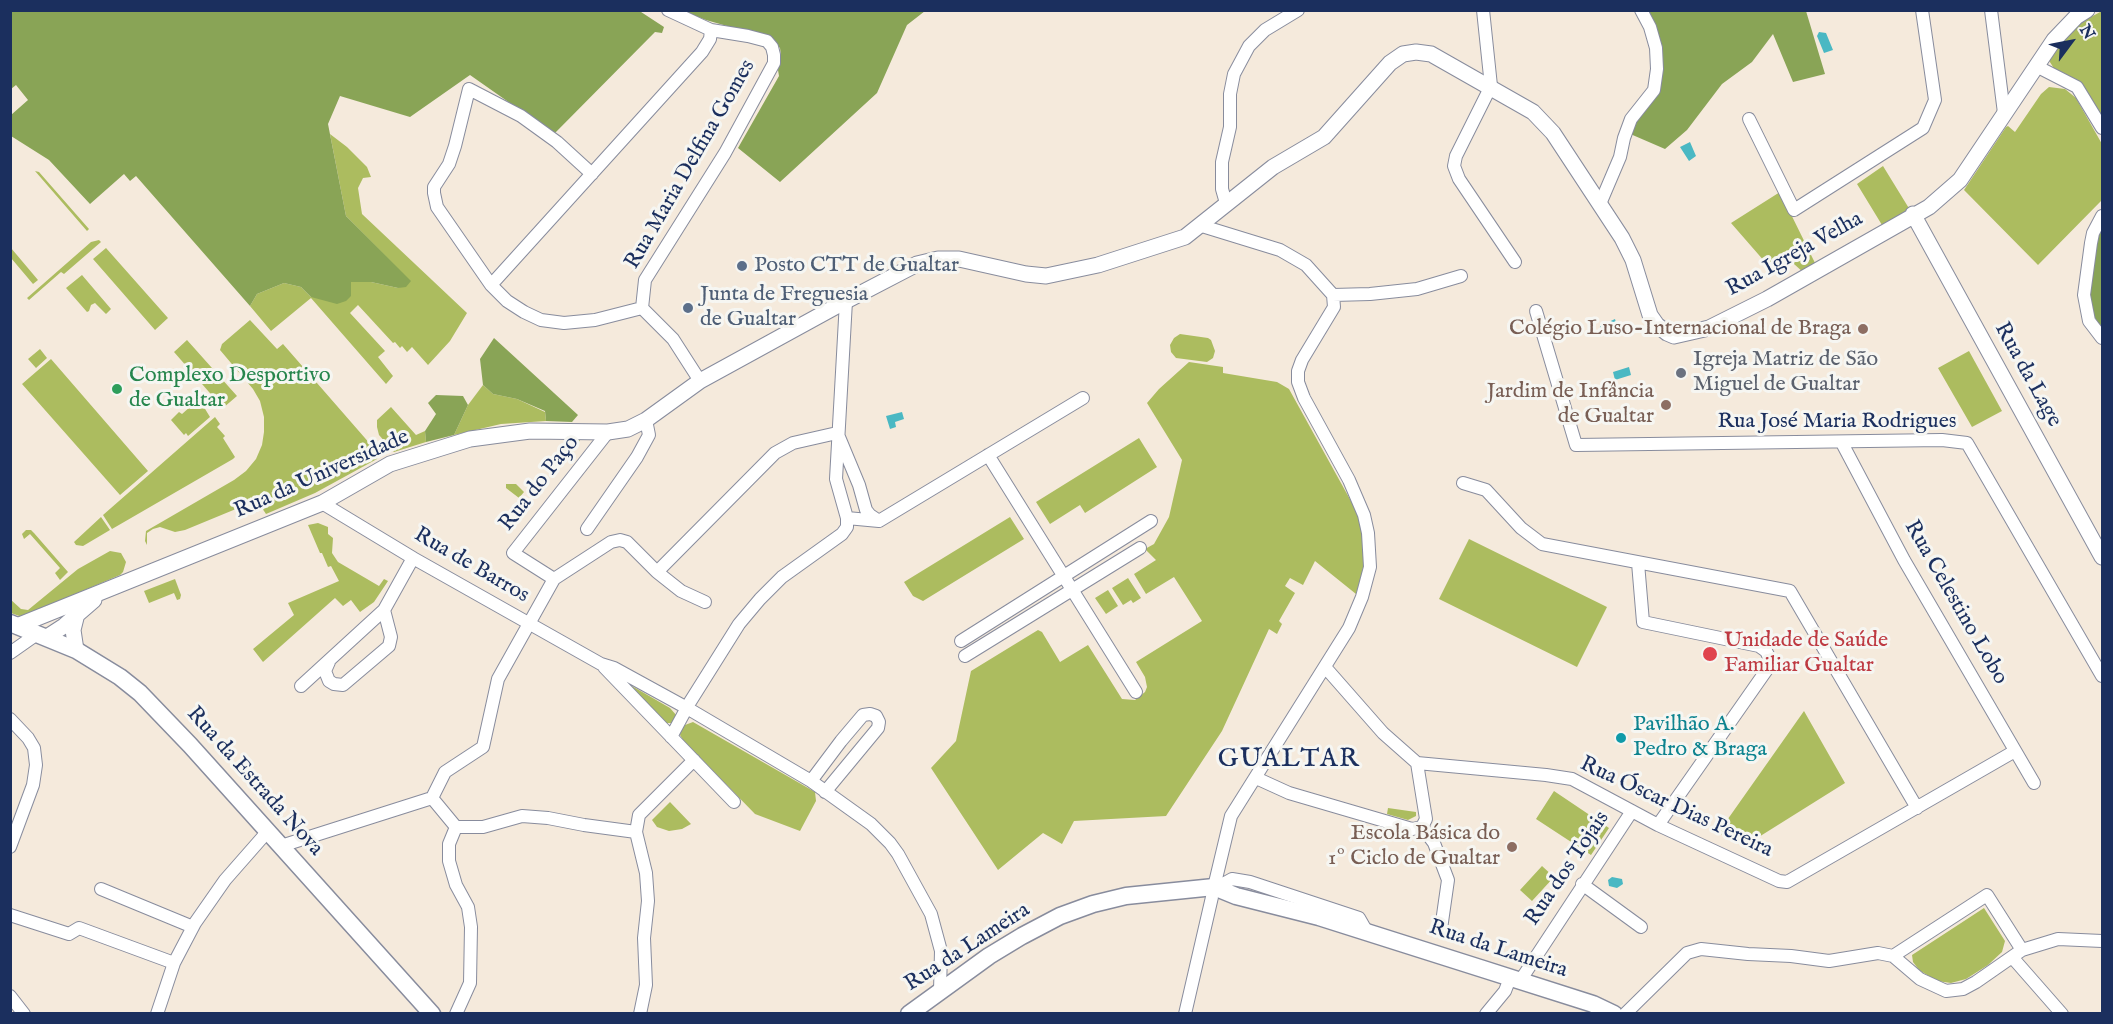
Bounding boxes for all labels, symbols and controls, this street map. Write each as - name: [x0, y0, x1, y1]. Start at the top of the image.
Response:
- north arrow: [2041, 12, 2101, 72]
- text: N: [2074, 21, 2098, 44]
- street label: Rua Maria Delfina Gomes: [620, 56, 762, 274]
- street label: Rua Igreja Velha: [1722, 207, 1868, 303]
- place label: Posto CTT de Gualtar: [754, 253, 959, 279]
- marker: Posto CTT de Gualtar: [735, 259, 749, 273]
- place label: Junta de Freguesia de Gualtar: [700, 282, 868, 334]
- marker: Junta de Freguesia de Gualtar: [681, 301, 695, 315]
- place label: Colégio Luso-Internacional de Braga: [1509, 316, 1851, 342]
- street label: Rua da Lage: [1987, 318, 2067, 432]
- marker: Colégio Luso-Internacional de Braga: [1856, 322, 1870, 336]
- place label: Igreja Matriz de São Miguel de Gualtar: [1693, 347, 1878, 398]
- place label: Complexo Desportivo de Gualtar: [129, 363, 331, 414]
- marker: Igreja Matriz de São Miguel de Gualtar: [1674, 366, 1688, 380]
- place label: Jardim de Infância de Gualtar: [1487, 379, 1654, 430]
- marker: Complexo Desportivo de Gualtar: [110, 382, 124, 396]
- marker: Jardim de Infância de Gualtar: [1659, 398, 1673, 412]
- street label: Rua José Maria Rodrigues: [1717, 409, 1957, 435]
- street label: Rua da Universidade: [231, 425, 413, 525]
- street label: Rua do Paço: [494, 431, 586, 537]
- street label: Rua Celestino Lobo: [1897, 516, 2013, 690]
- street label: Rua de Barros: [409, 522, 533, 610]
- place label: Unidade de Saúde Familiar Gualtar: [1724, 628, 1888, 680]
- marker: Unidade de Saúde Familiar Gualtar: [1701, 645, 1719, 663]
- street label: Rua da Estrada Nova: [180, 702, 328, 862]
- place label: Pavilhão A. Pedro & Braga: [1633, 712, 1767, 764]
- marker: Pavilhão A. Pedro & Braga: [1614, 731, 1628, 745]
- district label: GUALTAR: [1218, 745, 1360, 777]
- street label: Rua Óscar Dias Pereira: [1575, 752, 1777, 864]
- street label: Rua dos Tojais: [1520, 807, 1616, 931]
- place label: Escola Básica do 1º Ciclo de Gualtar: [1328, 821, 1500, 872]
- marker: Escola Básica do 1º Ciclo de Gualtar: [1505, 840, 1519, 854]
- street label: Rua da Lameira: [900, 898, 1036, 998]
- street label: Rua da Lameira: [1425, 915, 1571, 985]

